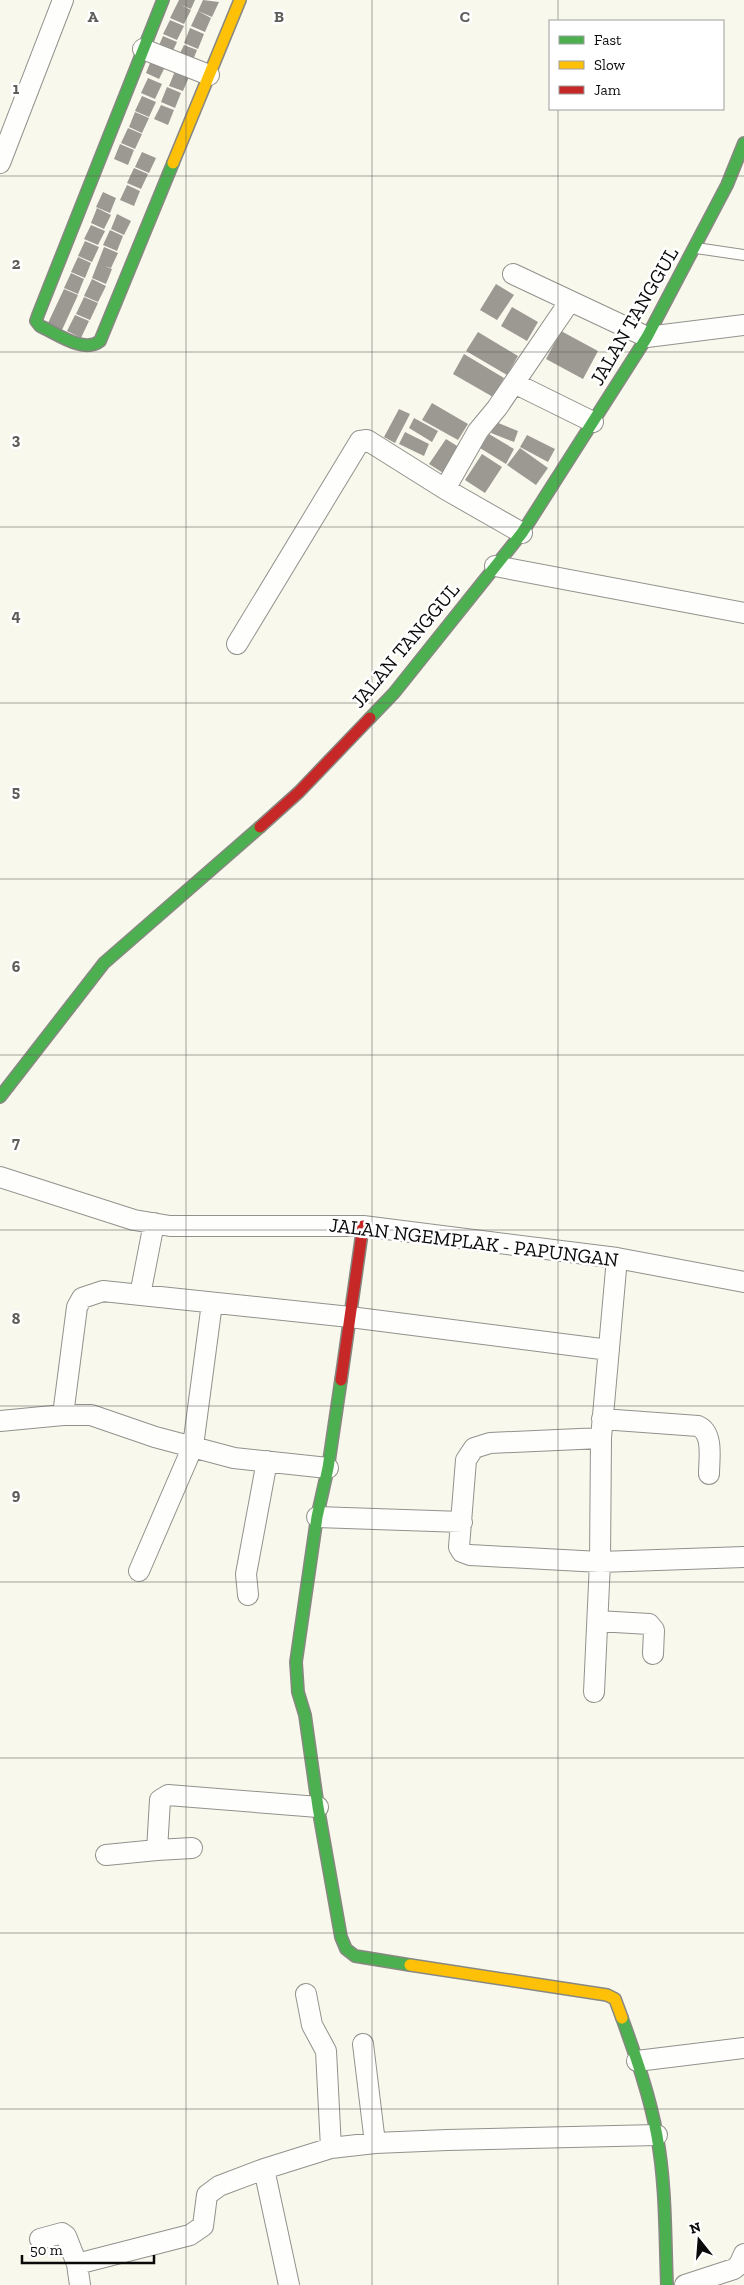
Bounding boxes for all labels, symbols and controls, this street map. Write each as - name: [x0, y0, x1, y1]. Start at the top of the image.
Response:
- text: A: [88, 7, 99, 26]
- text: B: [274, 7, 284, 26]
- text: C: [460, 7, 470, 26]
- legend: [549, 20, 724, 110]
- text: Fast: [594, 31, 622, 49]
- text: Slow: [594, 56, 626, 74]
- text: 1: [13, 79, 20, 98]
- text: Jam: [594, 81, 621, 99]
- street label: JALAN TANGGUL: [585, 242, 683, 390]
- text: 2: [12, 254, 21, 273]
- text: 3: [12, 430, 21, 449]
- street label: JALAN TANGGUL: [346, 578, 464, 712]
- text: 4: [11, 606, 21, 625]
- text: 5: [12, 782, 20, 801]
- text: 6: [12, 957, 21, 976]
- text: 7: [12, 1133, 20, 1152]
- street label: JALAN NGEMPLAK - PAPUNGAN: [328, 1212, 620, 1272]
- text: 8: [12, 1309, 21, 1328]
- text: 9: [12, 1485, 21, 1504]
- north arrow: [674, 2215, 724, 2265]
- text: N: [688, 2218, 703, 2238]
- scale bar: [22, 2232, 155, 2264]
- text: 50 m: [30, 2241, 63, 2259]

